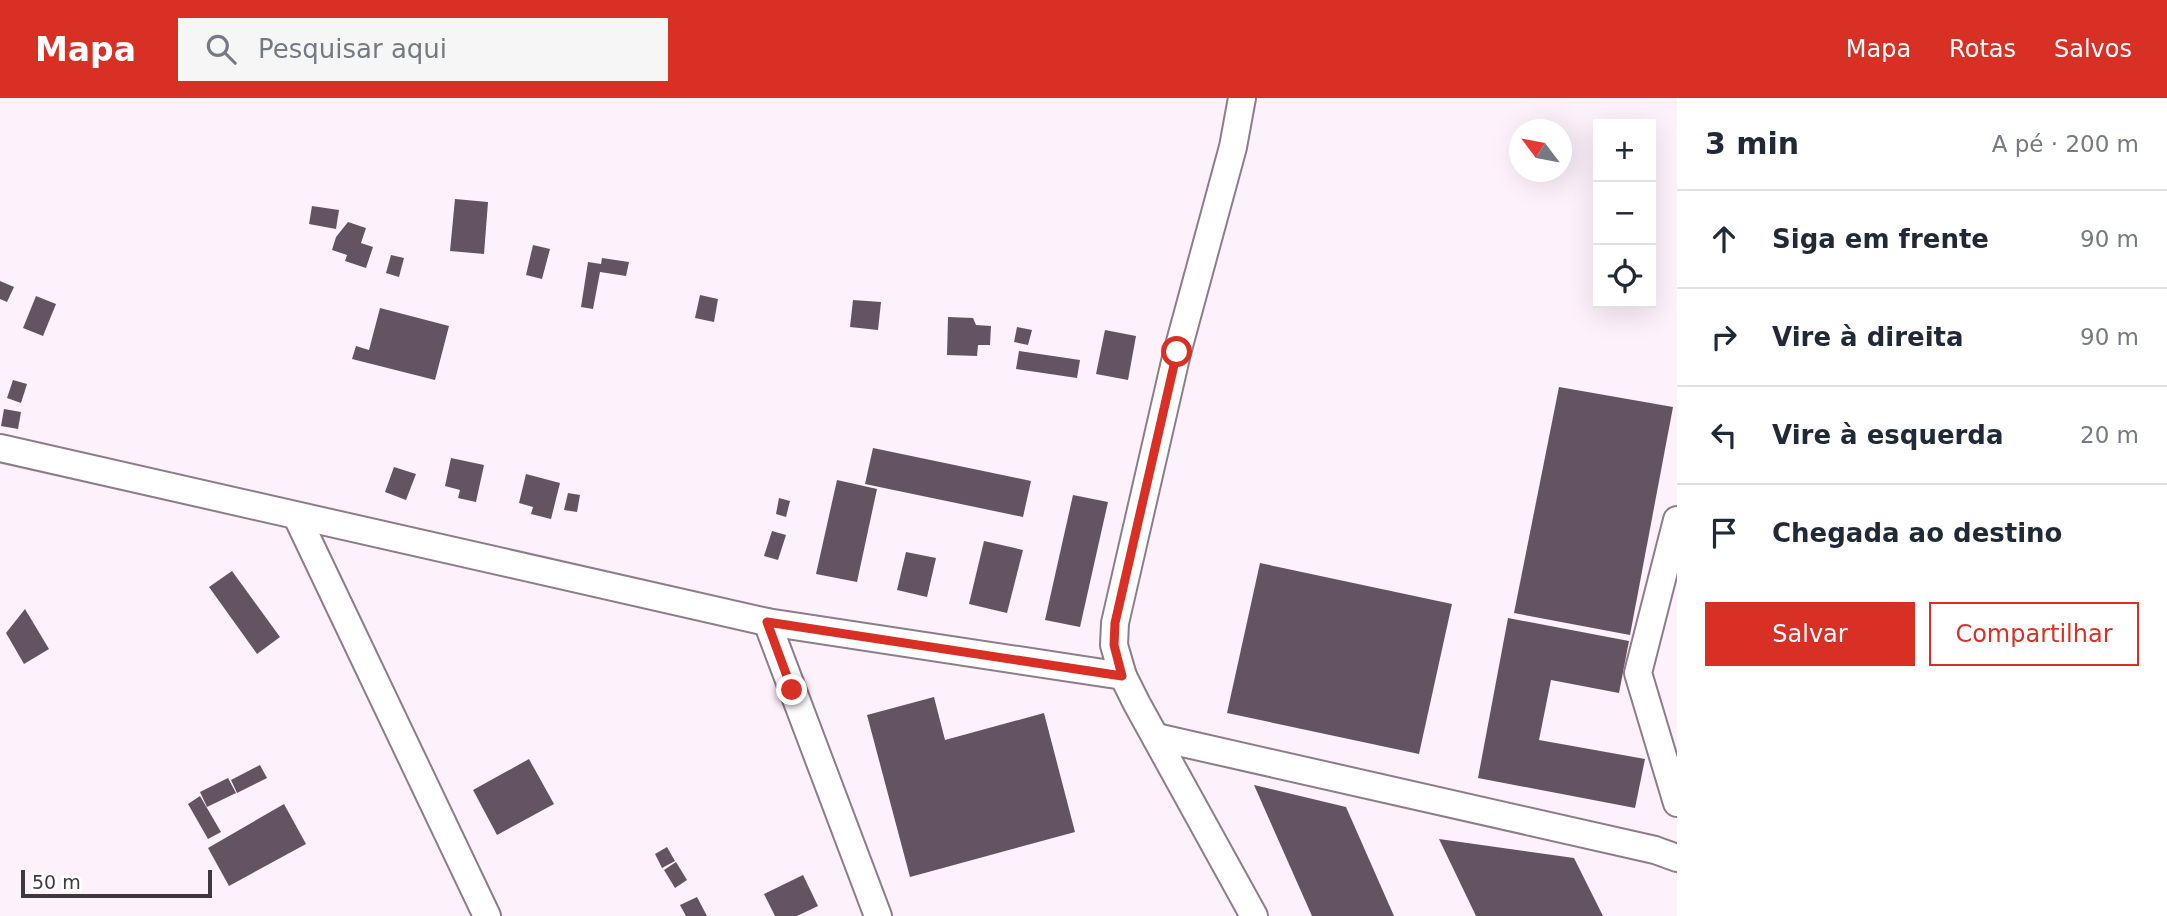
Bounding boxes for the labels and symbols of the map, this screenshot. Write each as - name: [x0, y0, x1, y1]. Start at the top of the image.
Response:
- north arrow: [1509, 119, 1572, 182]
- route start: [1161, 336, 1192, 367]
- route end: [776, 674, 807, 705]
- scale bar: [21, 867, 212, 899]

